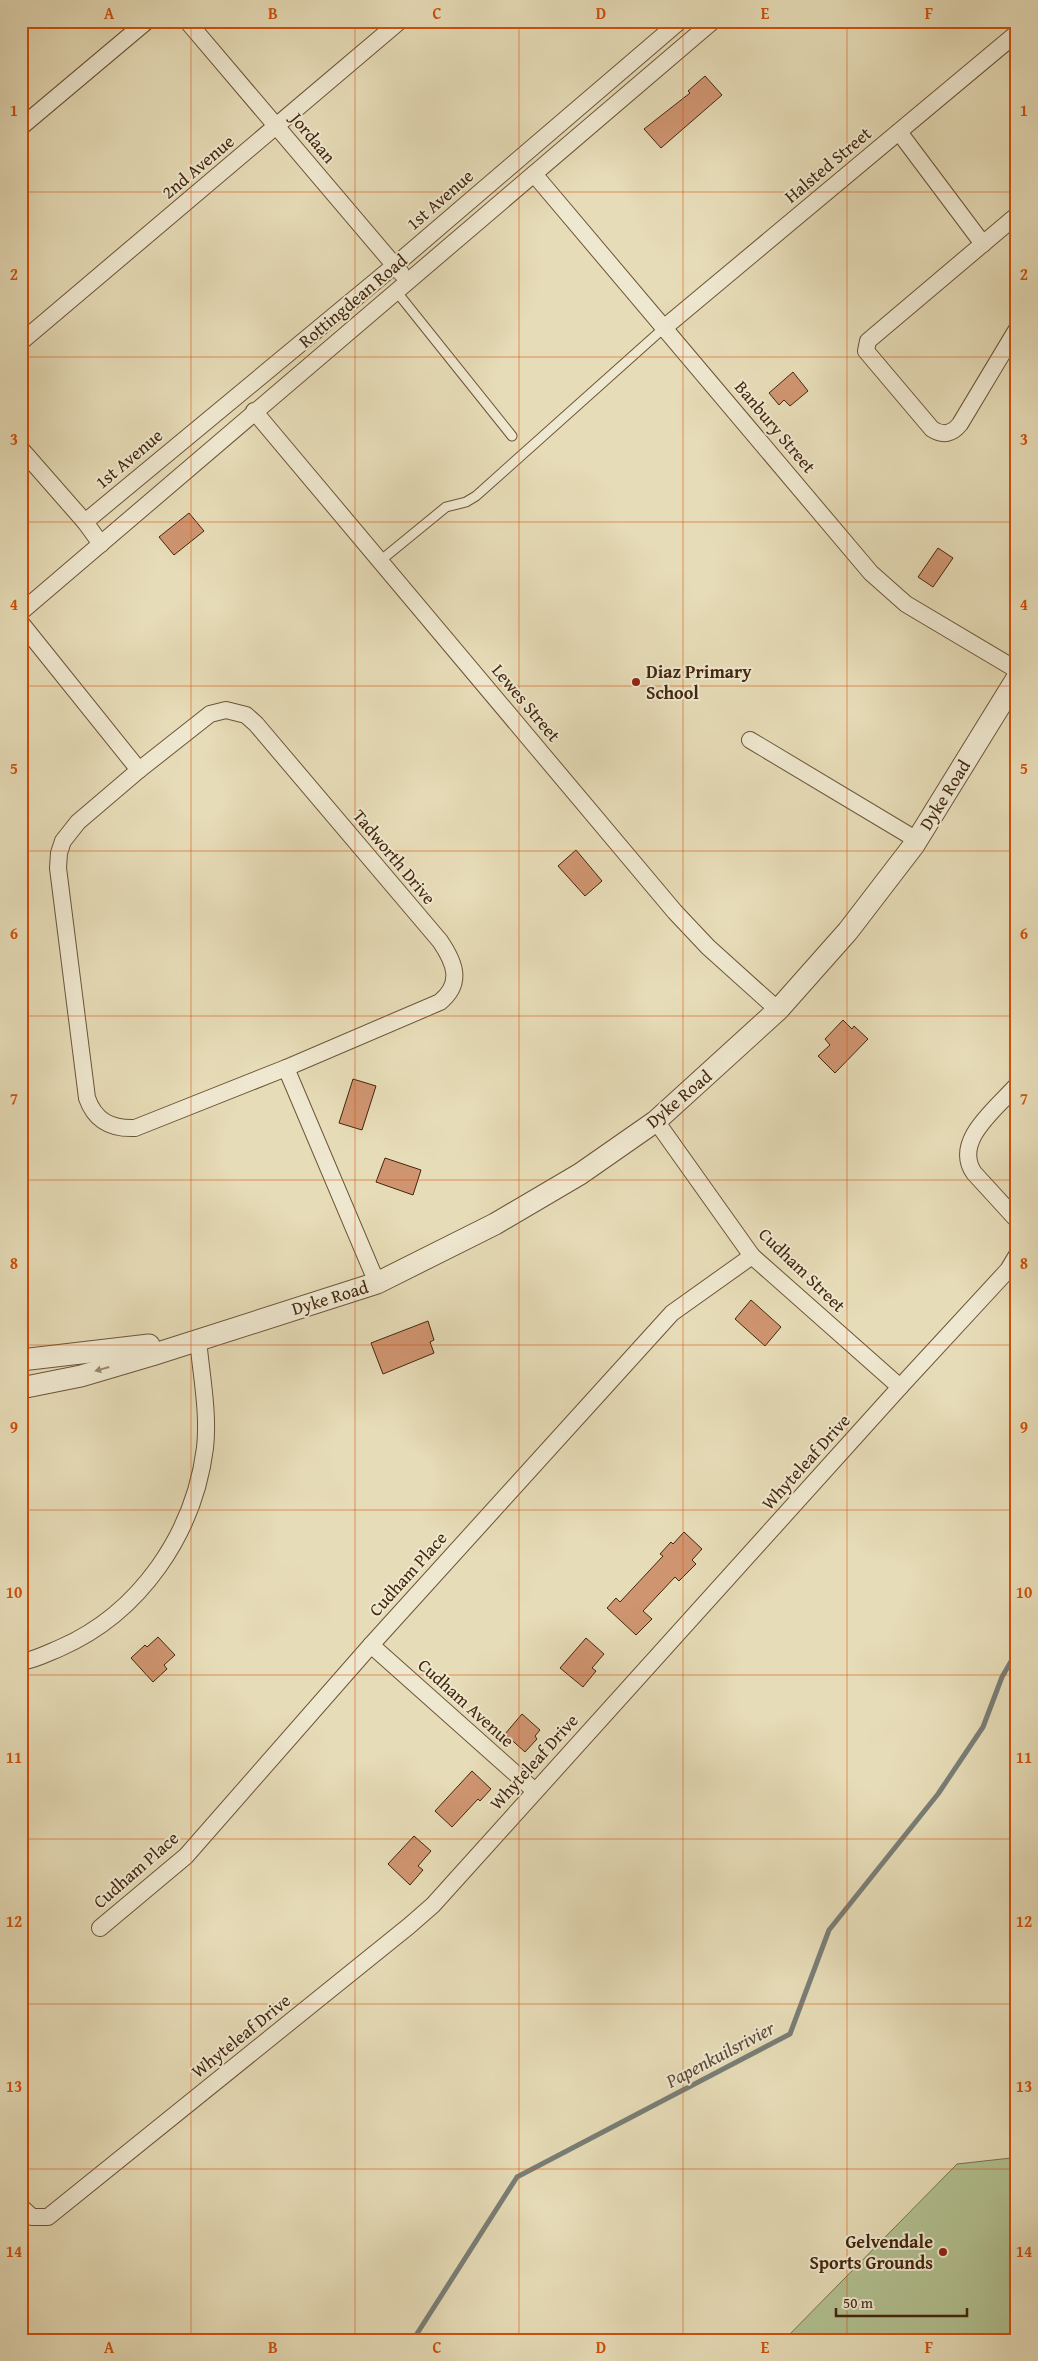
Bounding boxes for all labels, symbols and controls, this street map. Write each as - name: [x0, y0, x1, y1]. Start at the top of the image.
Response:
- text: A: [104, 1, 115, 25]
- text: B: [268, 1, 278, 25]
- text: C: [432, 1, 442, 25]
- text: D: [596, 1, 606, 25]
- text: E: [761, 1, 770, 25]
- text: F: [925, 1, 933, 25]
- text: 1: [10, 98, 18, 122]
- text: 1: [1020, 98, 1028, 122]
- street label: Jordaan: [283, 105, 343, 169]
- street label: Halsted Street: [778, 120, 878, 209]
- street label: 2nd Avenue: [155, 128, 240, 205]
- street label: 1st Avenue: [400, 163, 479, 237]
- street label: Rottingdean Road: [292, 247, 413, 354]
- text: 2: [10, 262, 18, 286]
- text: 2: [1020, 262, 1028, 286]
- street label: Banbury Street: [728, 374, 823, 479]
- street label: 1st Avenue: [89, 422, 169, 495]
- text: 3: [10, 427, 18, 451]
- text: 3: [1020, 427, 1028, 451]
- text: 4: [10, 592, 18, 616]
- text: 4: [1020, 592, 1028, 616]
- street label: Lewes Street: [486, 658, 568, 748]
- place label: Diaz Primary School: [646, 658, 752, 706]
- marker: Diaz Primary School: [630, 676, 642, 688]
- street label: Dyke Road: [912, 754, 977, 835]
- text: 5: [10, 756, 18, 780]
- text: 5: [1020, 756, 1028, 780]
- street label: Tadworth Drive: [346, 803, 442, 910]
- text: 6: [10, 921, 18, 945]
- text: 6: [1020, 921, 1028, 945]
- street label: Dyke Road: [640, 1063, 718, 1134]
- text: 7: [10, 1086, 18, 1110]
- text: 7: [1020, 1086, 1028, 1110]
- street label: Cudham Street: [753, 1221, 852, 1319]
- text: 8: [10, 1251, 18, 1275]
- text: 8: [1020, 1251, 1028, 1275]
- street label: Dyke Road: [288, 1273, 372, 1322]
- one-way arrow: [94, 1366, 109, 1374]
- street label: Whyteleaf Drive: [755, 1408, 856, 1516]
- text: 9: [10, 1415, 18, 1439]
- text: 9: [1020, 1415, 1028, 1439]
- street label: Cudham Place: [362, 1525, 453, 1622]
- text: 10: [6, 1580, 22, 1604]
- text: 10: [1016, 1580, 1032, 1604]
- street label: Cudham Avenue: [412, 1652, 521, 1753]
- street label: Whyteleaf Drive: [483, 1708, 584, 1816]
- text: 11: [6, 1745, 22, 1769]
- text: 11: [1016, 1745, 1032, 1769]
- street label: Cudham Place: [87, 1825, 185, 1915]
- text: 12: [6, 1909, 22, 1933]
- text: 12: [1016, 1909, 1032, 1933]
- street label: Whyteleaf Drive: [185, 1987, 296, 2084]
- water label: Papenkuilsrivier: [660, 2013, 780, 2095]
- text: 13: [6, 2074, 22, 2098]
- text: 13: [1016, 2074, 1032, 2098]
- place label: Gelvendale Sports Grounds: [809, 2228, 933, 2276]
- text: 14: [6, 2239, 22, 2263]
- text: 14: [1016, 2239, 1032, 2263]
- marker: Gelvendale Sports Grounds: [937, 2246, 949, 2258]
- scale bar: [836, 2286, 967, 2318]
- text: 50 m: [843, 2292, 874, 2313]
- text: A: [104, 2335, 115, 2359]
- text: B: [268, 2335, 278, 2359]
- text: C: [432, 2335, 442, 2359]
- text: D: [596, 2335, 606, 2359]
- text: E: [761, 2335, 770, 2359]
- text: F: [925, 2335, 933, 2359]

